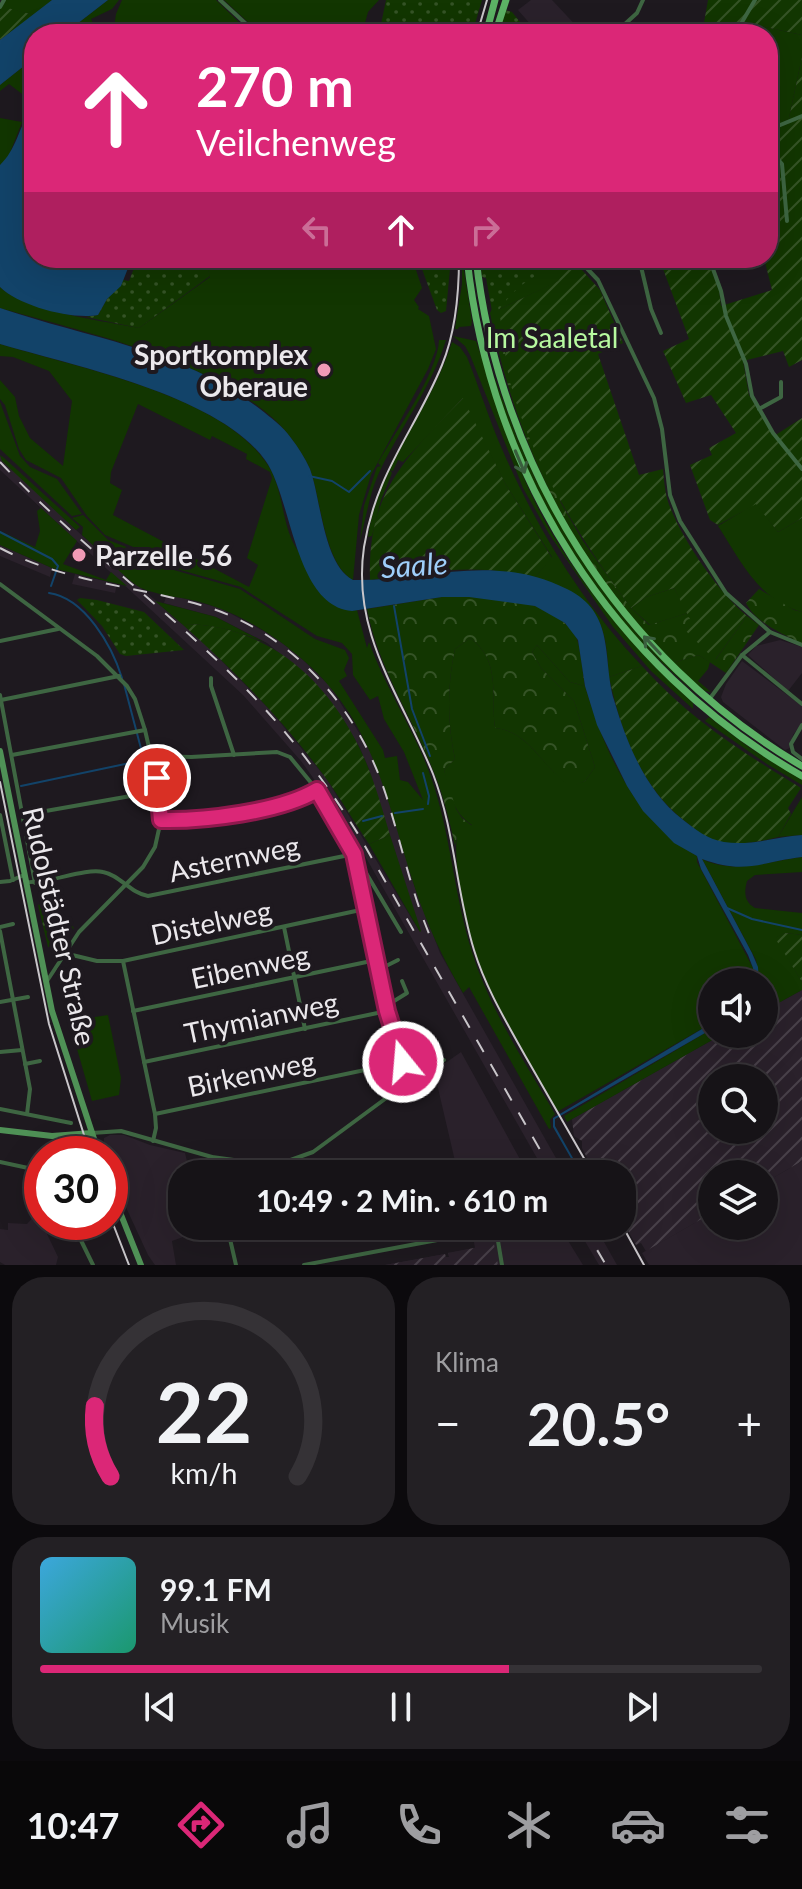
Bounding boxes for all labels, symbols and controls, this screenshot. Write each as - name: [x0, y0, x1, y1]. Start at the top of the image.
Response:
- text: 270 m: [196, 52, 354, 119]
- icon: ahead: [64, 56, 168, 160]
- text: Veilchenweg: [196, 120, 396, 164]
- icon: left: [295, 208, 339, 252]
- icon: ahead: [379, 208, 423, 252]
- icon: right: [463, 208, 507, 252]
- park label: Im Saaletal: [486, 320, 618, 354]
- place label: Sportkomplex Oberaue: [134, 337, 308, 403]
- marker: Sportkomplex Oberaue: [315, 361, 333, 379]
- one-way arrow: [513, 449, 528, 474]
- place label: Parzelle 56: [95, 538, 232, 572]
- water label: Saale: [379, 544, 449, 584]
- marker: Parzelle 56: [70, 546, 88, 564]
- one-way arrow: [643, 635, 662, 655]
- pin: [123, 744, 191, 812]
- icon: arrive: [135, 756, 179, 800]
- street label: Rudolstädter Straße: [16, 804, 104, 1048]
- street label: Asternweg: [166, 828, 302, 888]
- street label: Distelweg: [148, 893, 274, 951]
- street label: Eibenweg: [188, 937, 312, 995]
- map controls: [698, 968, 778, 1240]
- button: sound: [698, 968, 778, 1048]
- street label: Thymianweg: [181, 984, 341, 1050]
- position arrow: [361, 1020, 445, 1104]
- street label: Birkenweg: [184, 1043, 318, 1103]
- button: search: [698, 1064, 778, 1144]
- speed limit sign: 30: [24, 1136, 128, 1240]
- button: layers: [698, 1160, 778, 1240]
- text: 10:49 · 2 Min. · 610 m: [256, 1182, 548, 1218]
- text: Klima: [435, 1346, 499, 1378]
- text: 22: [155, 1361, 252, 1461]
- text: 20.5°: [527, 1387, 670, 1459]
- text: −: [435, 1397, 461, 1449]
- text: +: [736, 1397, 762, 1449]
- text: km/h: [170, 1456, 237, 1490]
- text: 99.1 FM: [160, 1571, 272, 1607]
- text: Musik: [160, 1607, 229, 1639]
- icon: previous: [138, 1685, 182, 1729]
- icon: pause: [379, 1685, 423, 1729]
- icon: next: [620, 1685, 664, 1729]
- icon: directions: [173, 1797, 229, 1853]
- icon: music: [282, 1797, 338, 1853]
- icon: phone: [391, 1797, 447, 1853]
- icon: climate: [501, 1797, 557, 1853]
- icon: car: [610, 1797, 666, 1853]
- icon: filters: [719, 1797, 775, 1853]
- text: 10:47: [27, 1803, 119, 1847]

